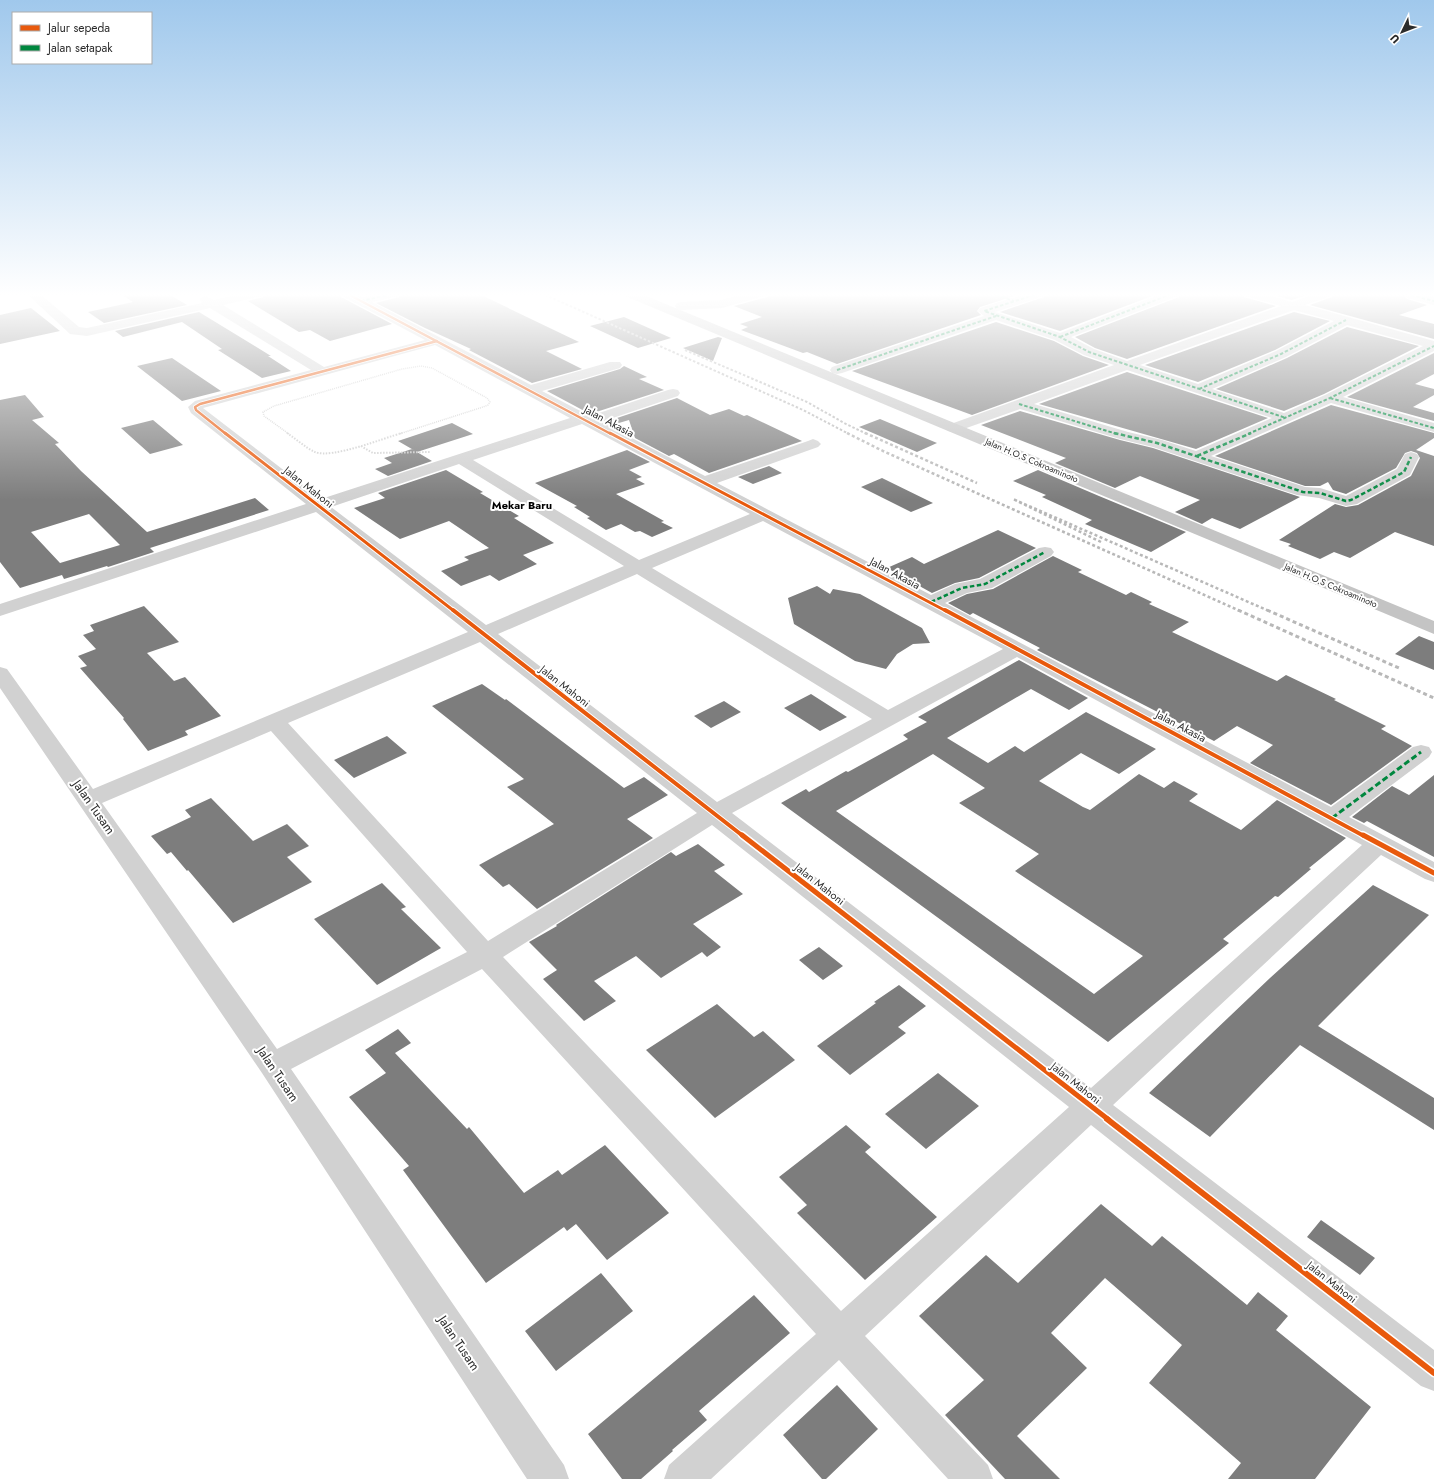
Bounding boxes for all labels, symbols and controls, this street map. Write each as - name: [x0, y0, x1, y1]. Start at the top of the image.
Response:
- legend: [12, 12, 152, 64]
- north arrow: [1382, 12, 1422, 52]
- text: Jalur sepeda: [46, 19, 110, 37]
- text: U: [1386, 31, 1403, 47]
- text: Jalan setapak: [46, 39, 113, 57]
- street label: Jalan Akasia: [579, 400, 637, 441]
- street label: Jalan H.O.S Cokroaminoto: [983, 434, 1081, 486]
- street label: Jalan Mahoni: [279, 461, 337, 512]
- district label: Mekar Baru: [492, 497, 552, 513]
- street label: Jalan Akasia: [865, 552, 923, 593]
- street label: Jalan H.O.S Cokroaminoto: [1282, 559, 1380, 611]
- street label: Jalan Mahoni: [535, 660, 593, 711]
- street label: Jalan Akasia: [1151, 705, 1209, 746]
- street label: Jalan Tusam: [67, 774, 120, 838]
- street label: Jalan Mahoni: [790, 858, 848, 909]
- street label: Jalan Tusam: [251, 1041, 303, 1105]
- street label: Jalan Mahoni: [1046, 1057, 1104, 1108]
- street label: Jalan Mahoni: [1302, 1256, 1360, 1307]
- street label: Jalan Tusam: [432, 1310, 484, 1374]

